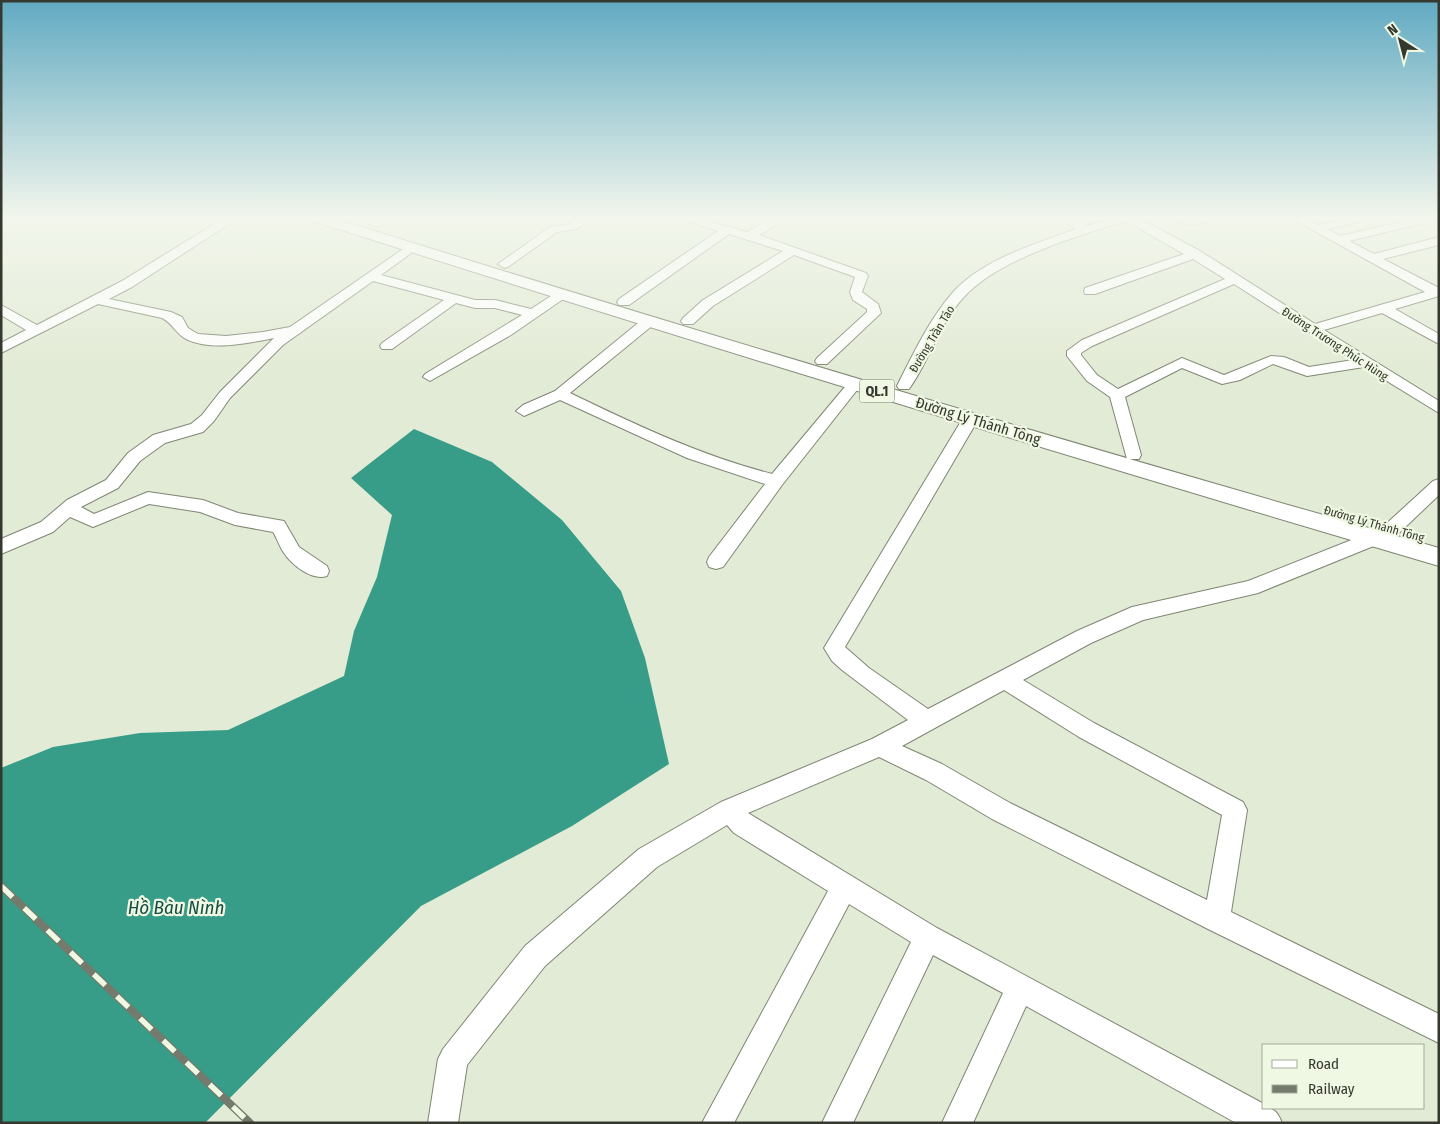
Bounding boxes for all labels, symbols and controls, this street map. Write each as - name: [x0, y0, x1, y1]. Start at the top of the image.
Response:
- north arrow: [1375, 15, 1425, 65]
- text: N: [1384, 21, 1401, 39]
- street label: Đường Trần Táo: [906, 302, 958, 375]
- street label: Đường Trương Phúc Hùng: [1279, 304, 1391, 384]
- road number: QL.1: [860, 380, 894, 402]
- street label: Đường Lý Thánh Tông: [913, 393, 1043, 449]
- street label: Đường Lý Thánh Tông: [1322, 503, 1426, 545]
- water label: Hồ Bàu Nình: [128, 896, 224, 919]
- legend: [1262, 1044, 1425, 1109]
- text: Road: [1308, 1055, 1339, 1073]
- text: Railway: [1308, 1080, 1355, 1098]

